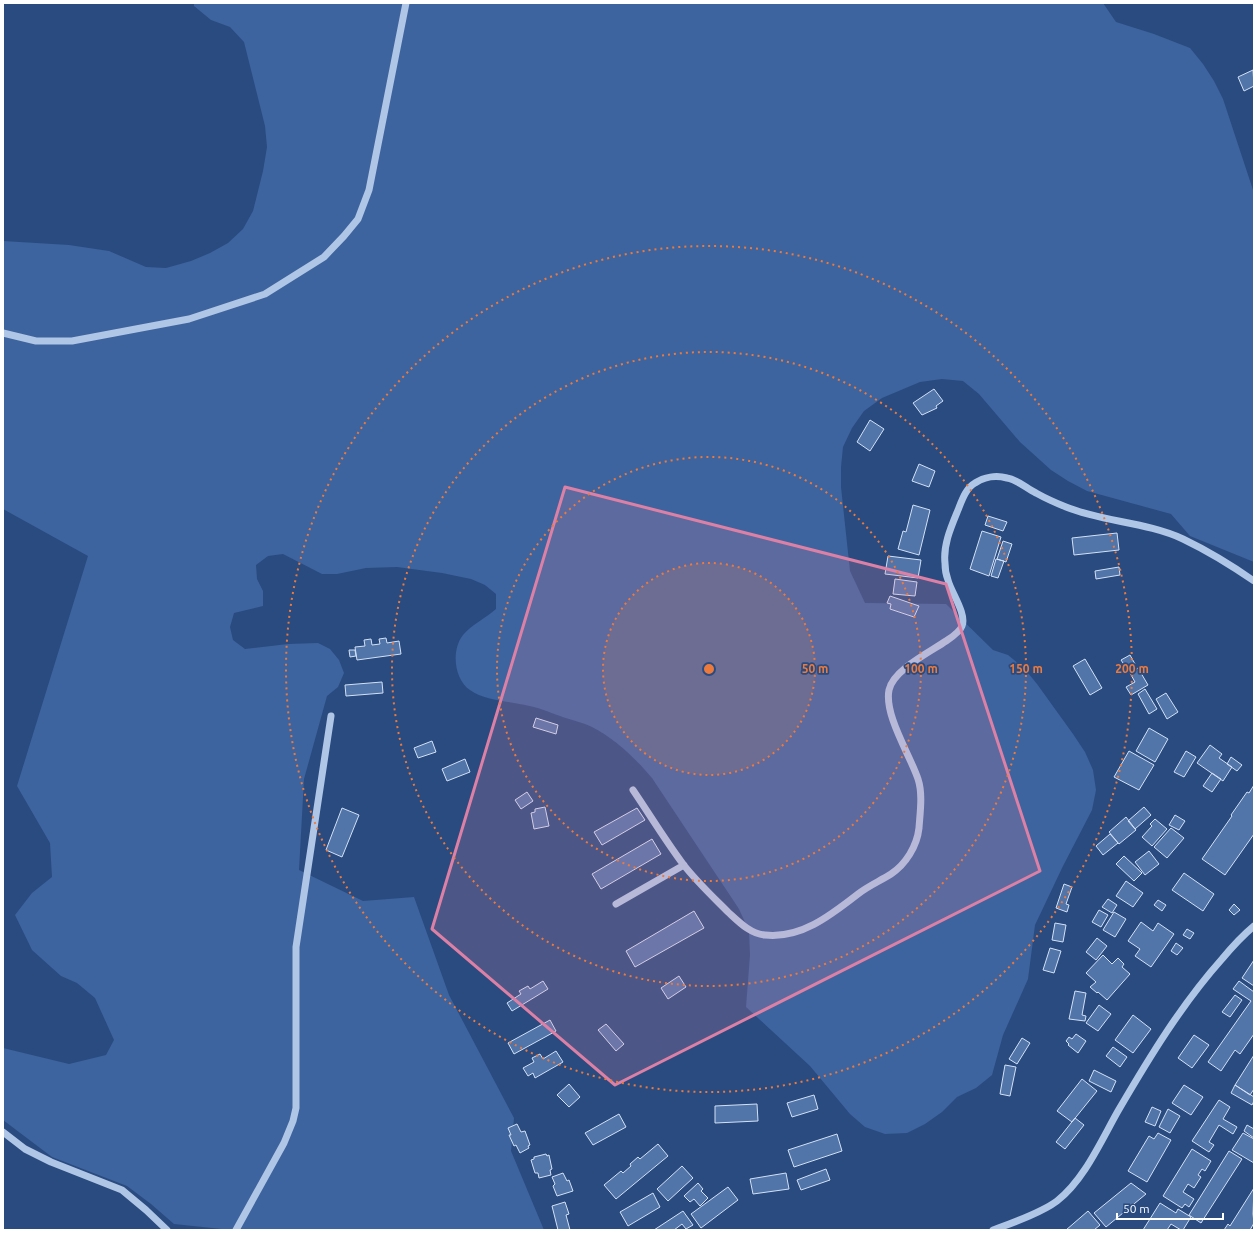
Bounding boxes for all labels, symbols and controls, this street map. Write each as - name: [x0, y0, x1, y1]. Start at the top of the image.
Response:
- centre of rings: [702, 662, 716, 676]
- text: 50 m: [802, 662, 828, 675]
- text: 100 m: [904, 662, 938, 675]
- text: 150 m: [1009, 662, 1043, 675]
- text: 200 m: [1115, 662, 1149, 675]
- scale bar: [1117, 1195, 1223, 1221]
- text: 50 m: [1123, 1202, 1150, 1215]

